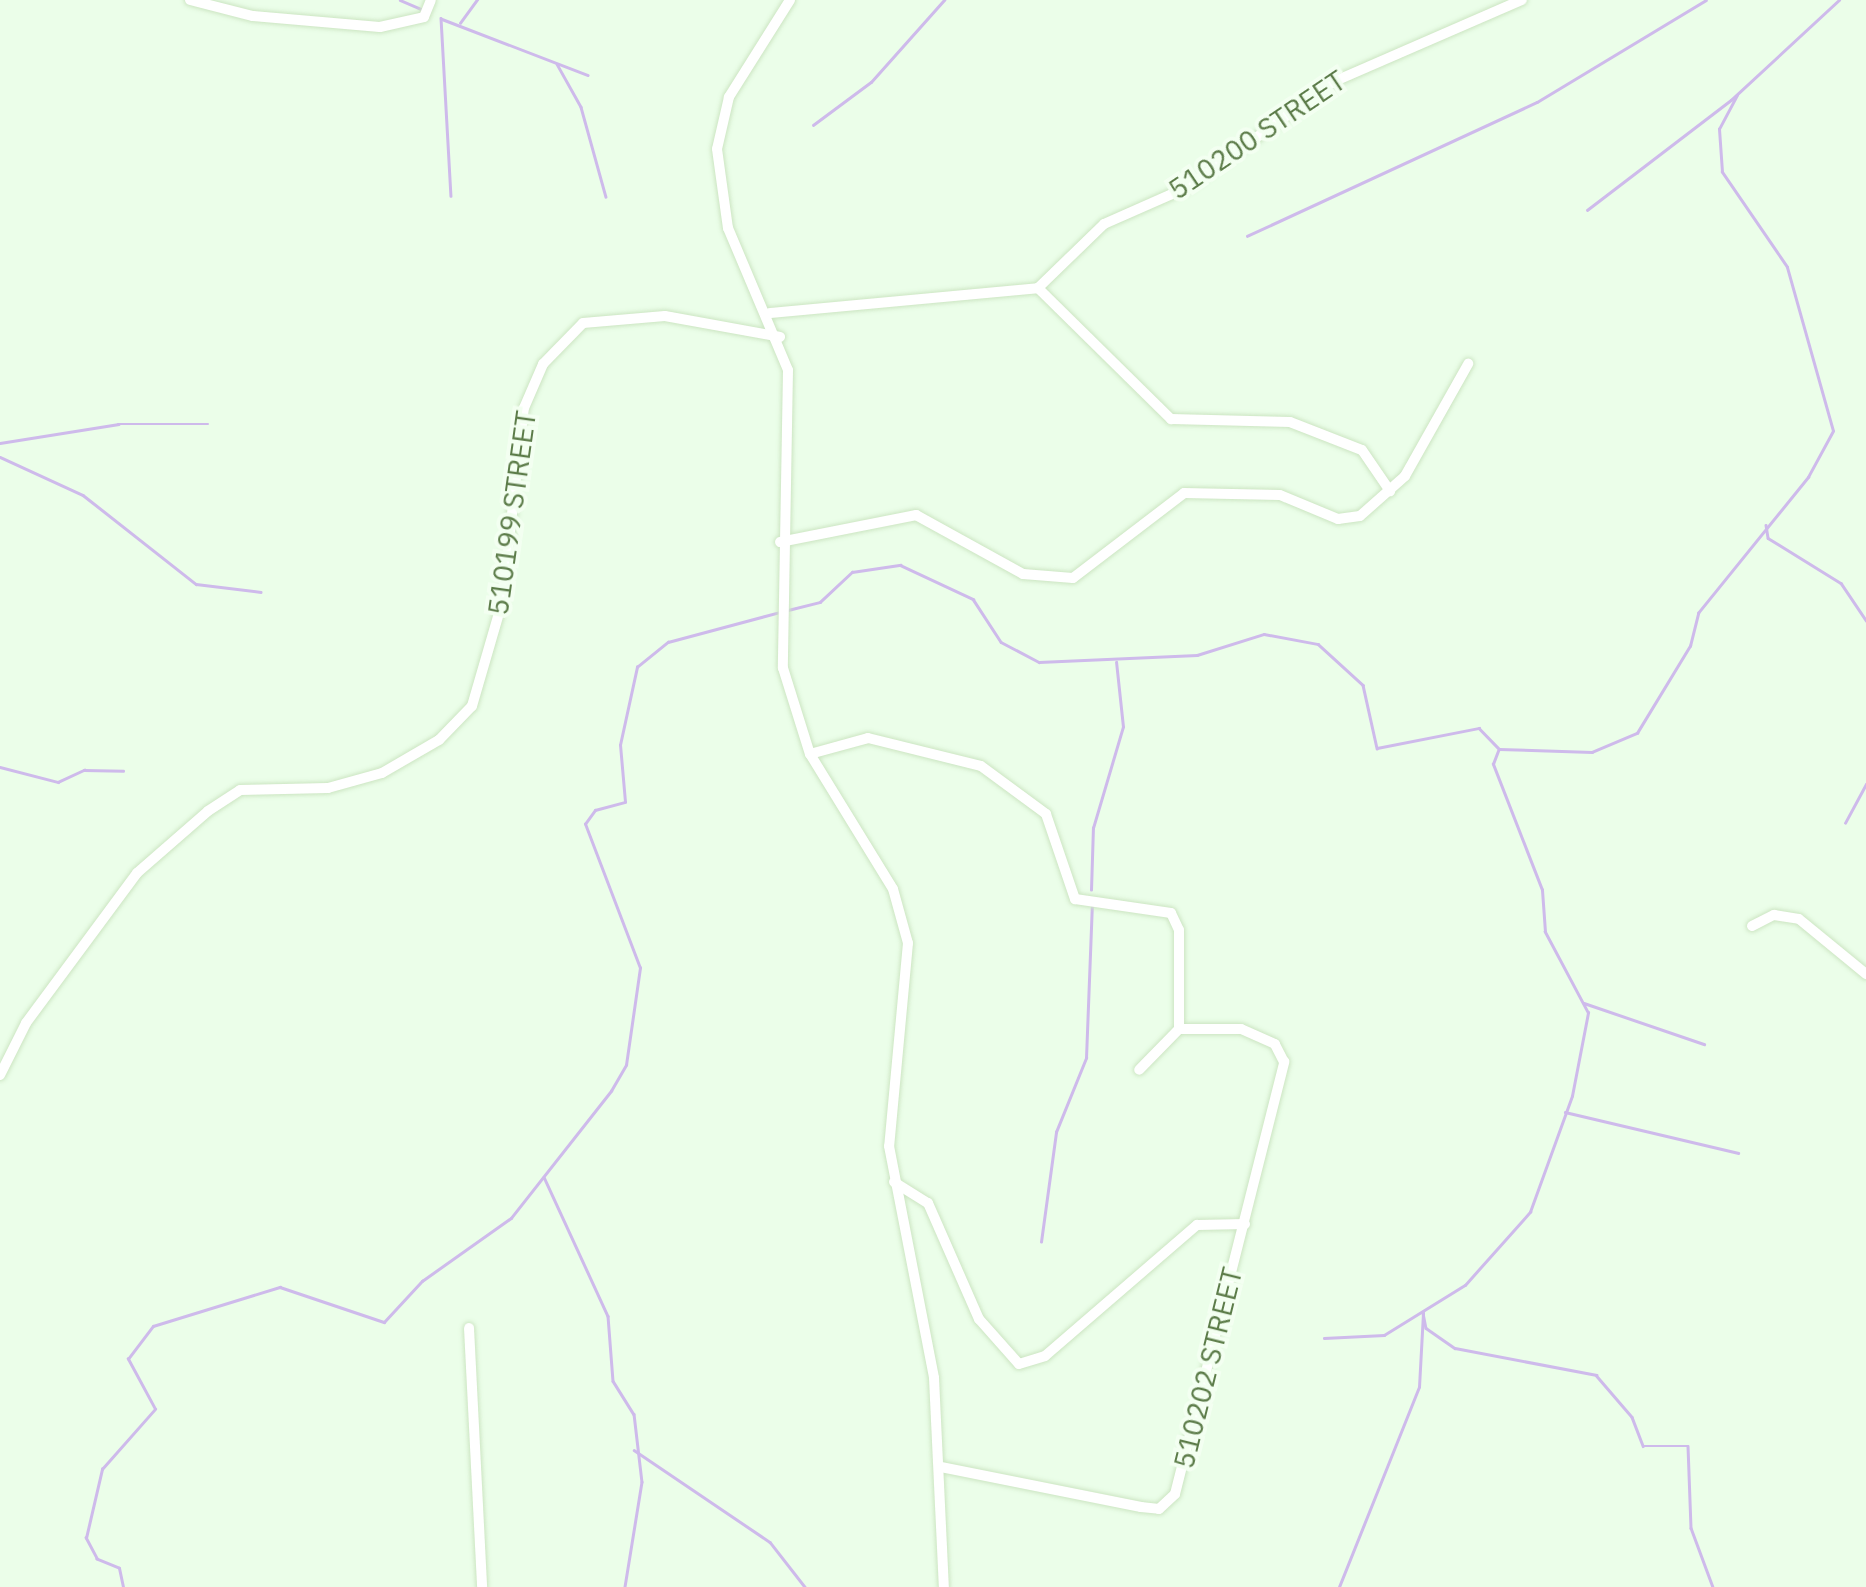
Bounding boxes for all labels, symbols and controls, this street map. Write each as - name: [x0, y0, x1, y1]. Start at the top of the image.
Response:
- street label: 510200 STREET: [1162, 63, 1352, 207]
- street label: 510199 STREET: [481, 409, 543, 617]
- street label: 510202 STREET: [1167, 1264, 1249, 1472]

